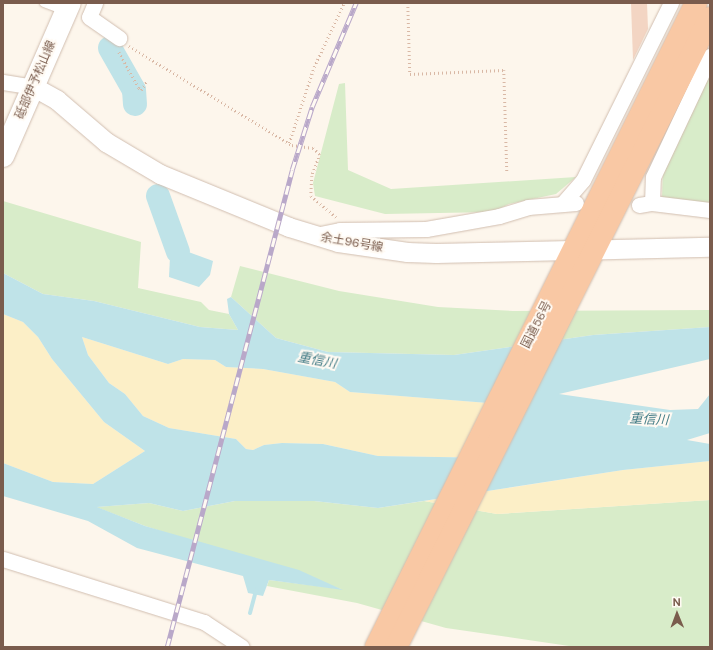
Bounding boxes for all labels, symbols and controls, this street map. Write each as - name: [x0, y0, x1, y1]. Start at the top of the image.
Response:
- street label: 砥部伊予松山線: [13, 39, 59, 121]
- street label: 余土96号線: [320, 230, 384, 256]
- street label: 国道56号: [519, 299, 555, 351]
- water label: 重信川: [296, 350, 338, 372]
- water label: 重信川: [629, 411, 669, 429]
- north arrow: [657, 594, 697, 634]
- text: N: [673, 595, 681, 609]

